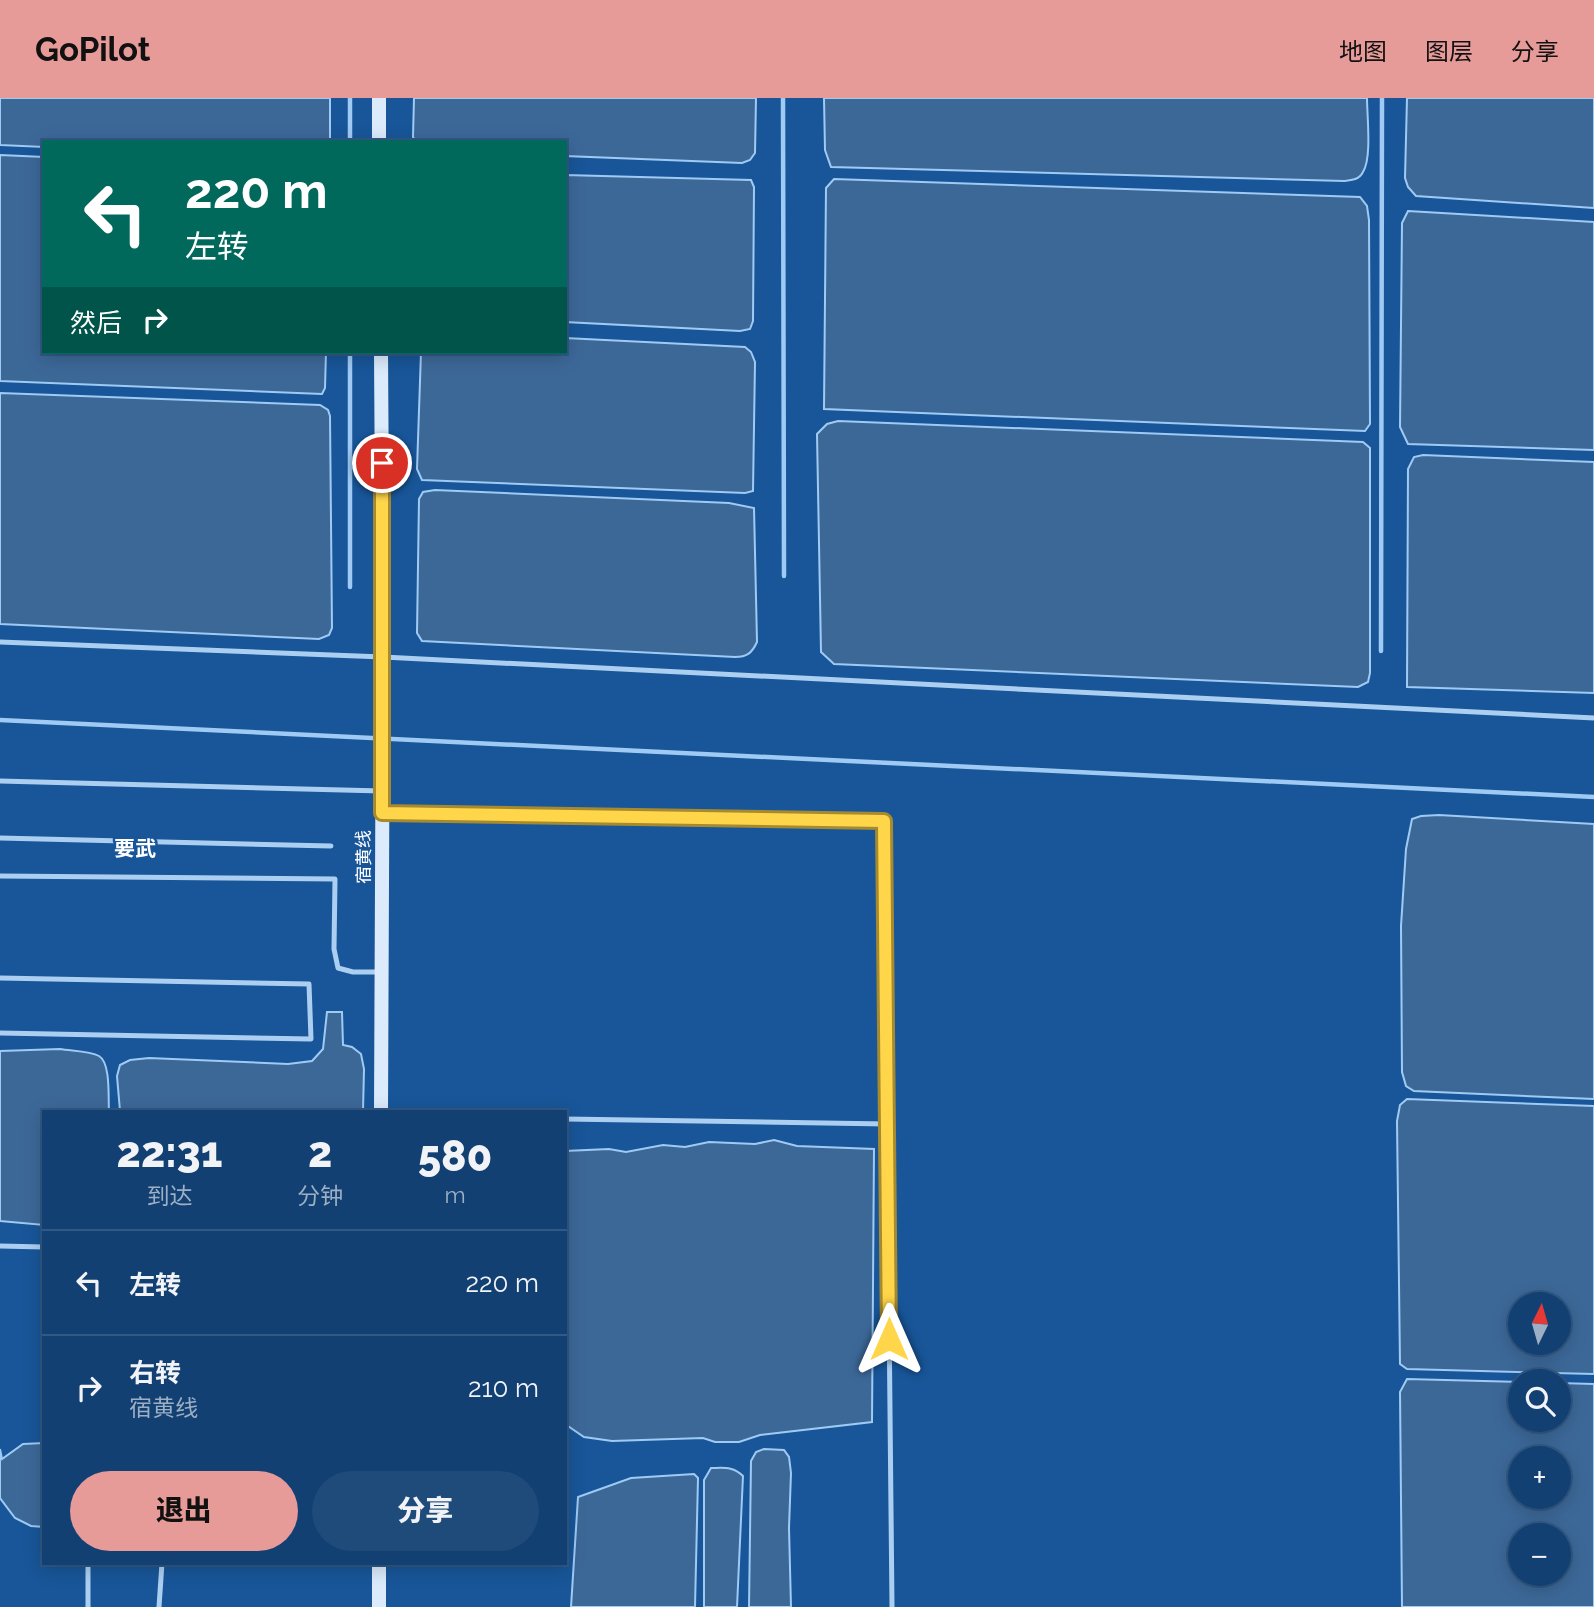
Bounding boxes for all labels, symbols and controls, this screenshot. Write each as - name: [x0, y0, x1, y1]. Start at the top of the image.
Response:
- text: GoPilot: [35, 30, 150, 69]
- text: 地图: [1339, 37, 1387, 66]
- text: 图层: [1425, 37, 1473, 66]
- text: 分享: [1511, 37, 1559, 66]
- text: 220 m: [185, 162, 328, 219]
- icon: left: [70, 168, 161, 259]
- text: 左转: [185, 228, 249, 265]
- icon: right: [136, 301, 174, 339]
- text: 然后: [70, 308, 122, 338]
- pin: [352, 433, 412, 493]
- icon: arrive: [363, 444, 401, 482]
- street label: 宿黄线: [353, 830, 374, 884]
- district label: 要武: [114, 836, 156, 861]
- text: 22:31: [117, 1128, 222, 1177]
- text: 2: [308, 1128, 332, 1177]
- text: 580: [418, 1132, 492, 1181]
- text: m: [444, 1181, 466, 1208]
- text: 到达: [147, 1182, 193, 1209]
- text: 分钟: [297, 1182, 343, 1209]
- icon: left: [70, 1264, 108, 1302]
- text: 220 m: [465, 1268, 539, 1298]
- text: 左转: [129, 1270, 181, 1300]
- north arrow: [1508, 1292, 1572, 1354]
- map controls: [1508, 1292, 1571, 1586]
- position arrow: [852, 1302, 926, 1376]
- text: 右转: [129, 1358, 181, 1388]
- icon: right: [70, 1369, 108, 1407]
- button: search: [1508, 1369, 1571, 1432]
- text: 210 m: [468, 1373, 539, 1403]
- text: 宿黄线: [129, 1394, 198, 1421]
- button: +: [1508, 1446, 1571, 1509]
- button: 退出: [70, 1471, 298, 1551]
- button: 分享: [312, 1471, 539, 1551]
- button: −: [1508, 1523, 1571, 1586]

